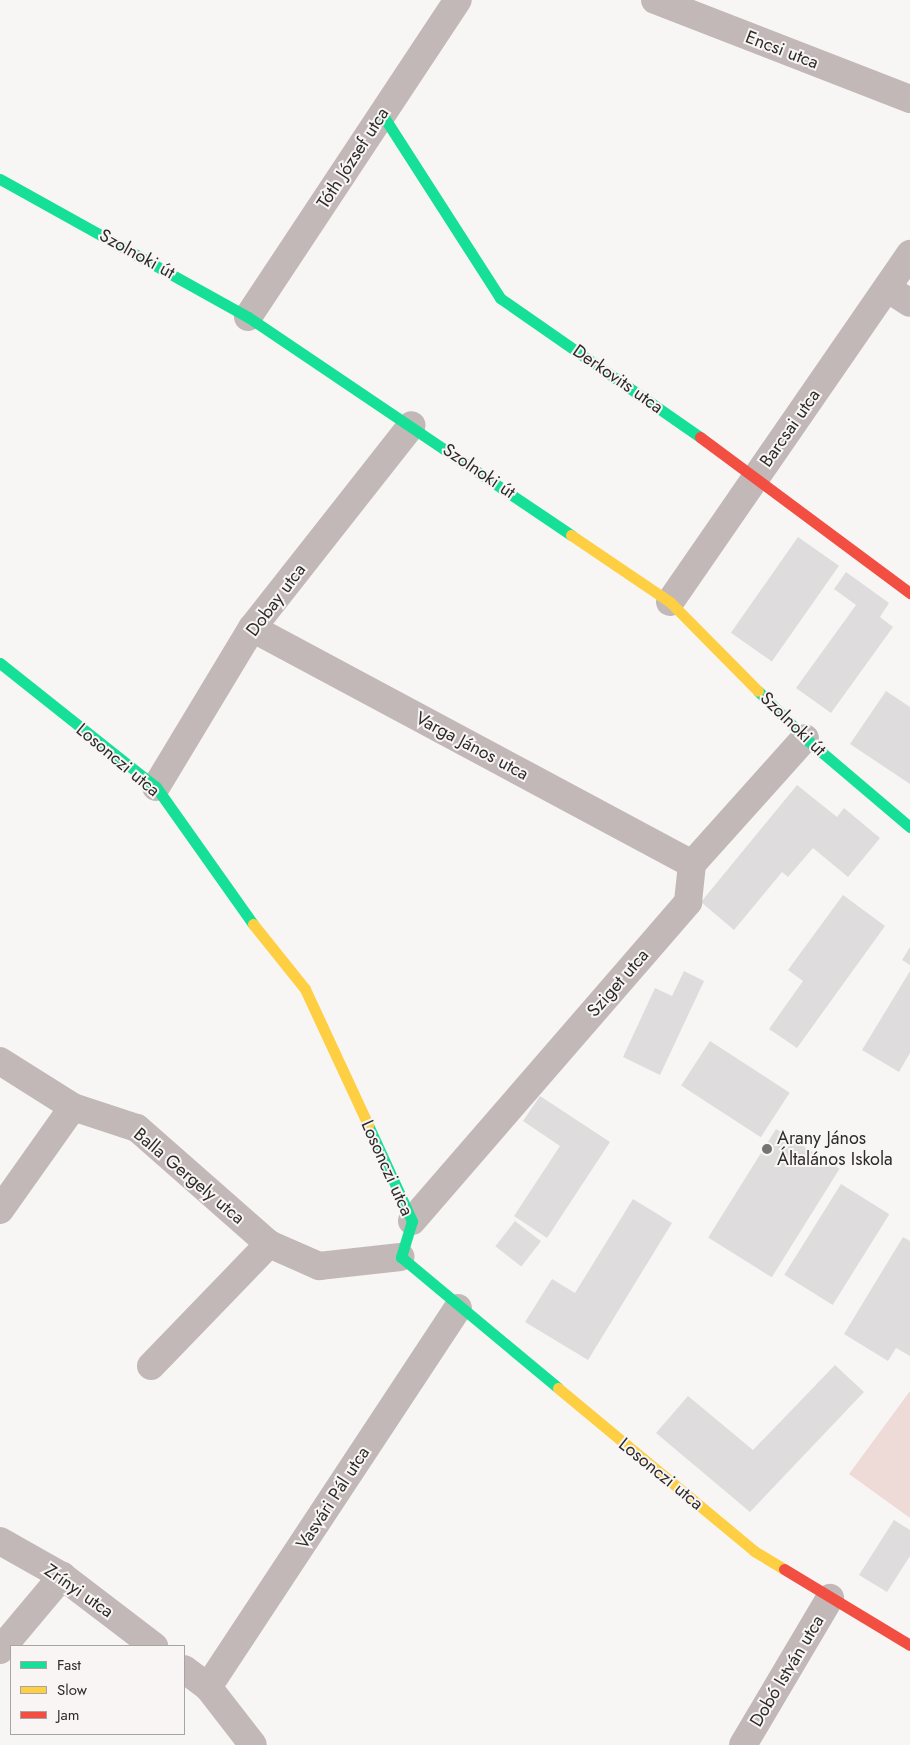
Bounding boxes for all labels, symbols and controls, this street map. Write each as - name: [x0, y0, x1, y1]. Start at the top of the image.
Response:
- street label: Encsi utca: [743, 26, 821, 74]
- street label: Tóth József utca: [312, 104, 394, 212]
- street label: Szolnoki út: [96, 224, 178, 284]
- street label: Derkovits utca: [569, 340, 667, 418]
- street label: Barcsai utca: [755, 385, 825, 471]
- street label: Szolnoki út: [439, 439, 519, 503]
- street label: Dobay utca: [242, 559, 310, 641]
- street label: Szolnoki út: [756, 687, 830, 761]
- street label: Varga János utca: [412, 707, 532, 785]
- street label: Losonczi utca: [72, 719, 164, 801]
- street label: Sziget utca: [583, 945, 653, 1021]
- street label: Losonczi utca: [356, 1117, 418, 1219]
- street label: Balla Gergely utca: [129, 1123, 249, 1229]
- place label: Arany János Általános Iskola: [777, 1128, 893, 1170]
- marker: Arany János Általános Iskola: [761, 1143, 773, 1155]
- street label: Losonczi utca: [614, 1433, 708, 1515]
- street label: Vasvári Pál utca: [292, 1443, 374, 1553]
- street label: Zrínyi utca: [40, 1559, 118, 1623]
- street label: Dobó István utca: [745, 1611, 829, 1731]
- legend: [10, 1645, 185, 1735]
- text: Fast: [57, 1654, 81, 1676]
- text: Slow: [57, 1679, 87, 1701]
- text: Jam: [57, 1704, 80, 1726]

